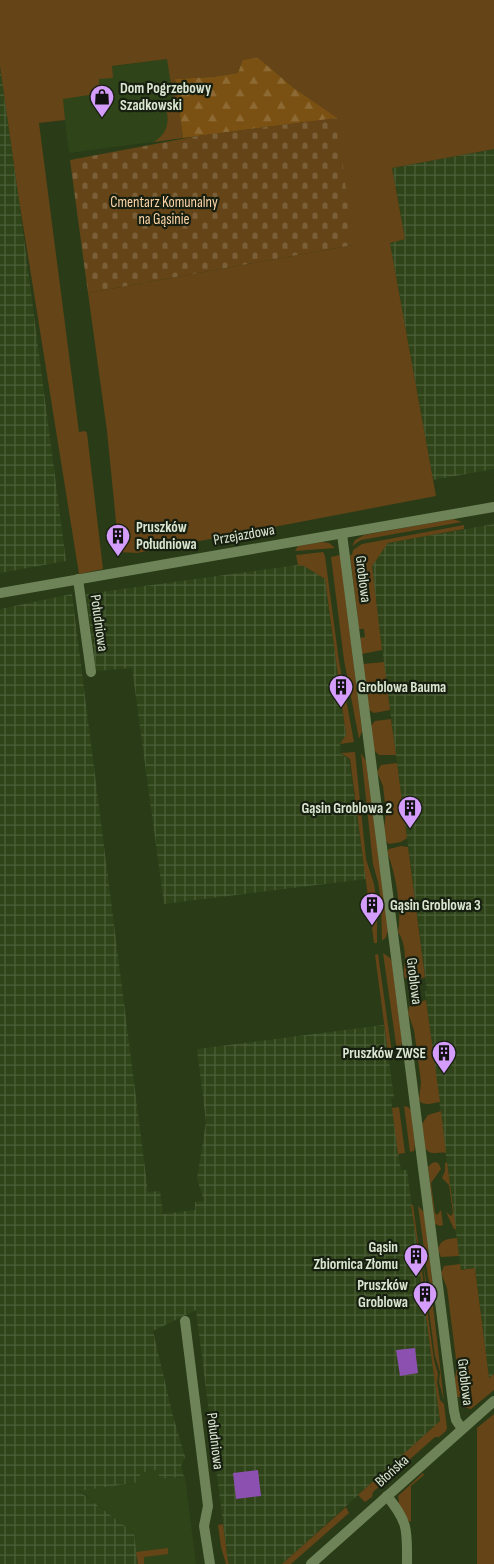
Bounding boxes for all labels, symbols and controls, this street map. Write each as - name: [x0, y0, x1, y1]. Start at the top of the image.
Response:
- place label: Dom Pogrzebowy Szadkowski: [120, 79, 212, 115]
- shop icon: Dom Pogrzebowy Szadkowski: [89, 84, 115, 118]
- park label: Cmentarz Komunalny na Gąsinie: [110, 193, 218, 229]
- place label: Pruszków Południowa: [136, 518, 197, 554]
- street label: Przejazdowa: [212, 520, 276, 550]
- building icon: Pruszków Południowa: [105, 523, 131, 557]
- street label: Groblowa: [351, 555, 375, 604]
- street label: Południowa: [86, 593, 112, 653]
- building icon: Groblowa Bauma: [328, 674, 354, 708]
- place label: Groblowa Bauma: [358, 678, 446, 697]
- building icon: Gąsin Groblowa 2: [397, 795, 423, 829]
- place label: Gąsin Groblowa 2: [301, 799, 392, 818]
- building icon: Gąsin Groblowa 3: [359, 892, 385, 926]
- place label: Gąsin Groblowa 3: [390, 896, 481, 915]
- street label: Groblowa: [402, 957, 426, 1006]
- building icon: Pruszków ZWSE: [431, 1040, 457, 1074]
- place label: Pruszków ZWSE: [342, 1044, 426, 1063]
- place label: Gąsin Zbiornica Złomu: [314, 1238, 398, 1274]
- building icon: Gąsin Zbiornica Złomu: [403, 1243, 429, 1277]
- place label: Pruszków Groblowa: [357, 1276, 408, 1312]
- building icon: Pruszków Groblowa: [412, 1281, 438, 1315]
- street label: Groblowa: [453, 1358, 477, 1407]
- street label: Południowa: [202, 1411, 228, 1471]
- street label: Błońska: [371, 1451, 413, 1491]

